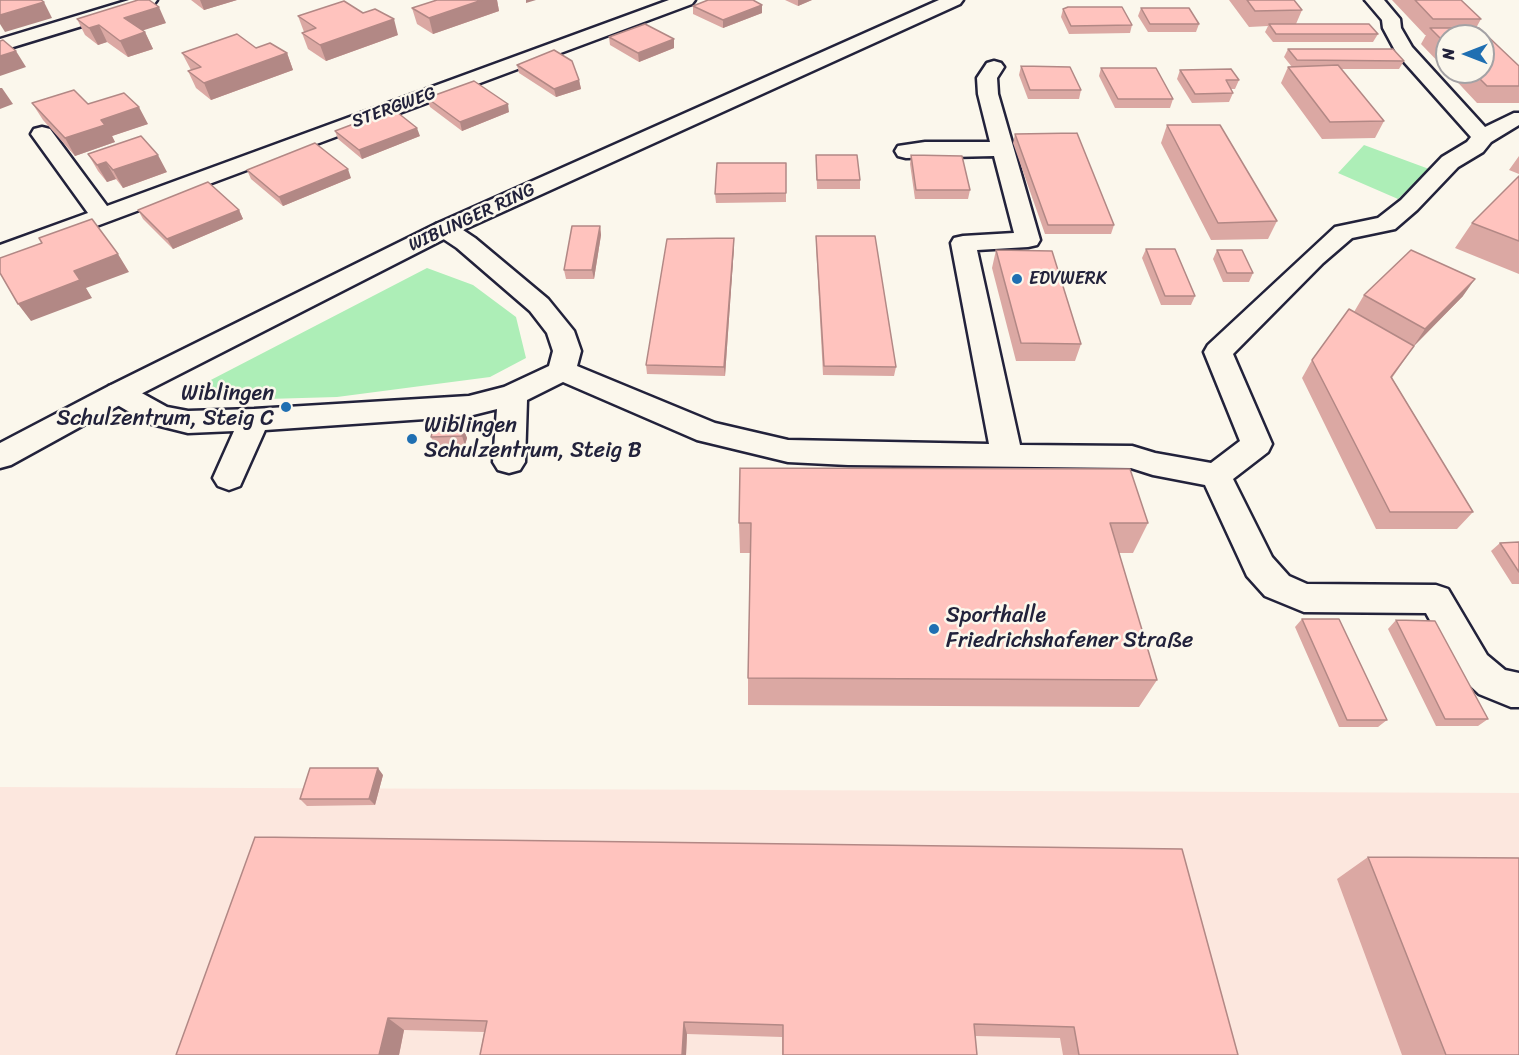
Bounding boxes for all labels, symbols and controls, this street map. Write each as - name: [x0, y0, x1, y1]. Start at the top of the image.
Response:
- north arrow: [1435, 24, 1495, 84]
- text: N: [1434, 48, 1463, 60]
- street label: STERGWEG: [349, 83, 439, 133]
- street label: WIBLINGER RING: [405, 179, 539, 257]
- place label: EDVWERK: [1029, 268, 1107, 290]
- marker: EDVWERK: [1010, 272, 1024, 286]
- place label: Wiblingen Schulzentrum, Steig C: [56, 381, 274, 433]
- marker: Wiblingen Schulzentrum, Steig C: [279, 400, 293, 414]
- place label: Wiblingen Schulzentrum, Steig B: [424, 413, 642, 464]
- marker: Wiblingen Schulzentrum, Steig B: [405, 432, 419, 446]
- place label: Sporthalle Friedrichshafener Straße: [946, 603, 1193, 654]
- marker: Sporthalle Friedrichshafener Straße: [927, 622, 941, 636]

